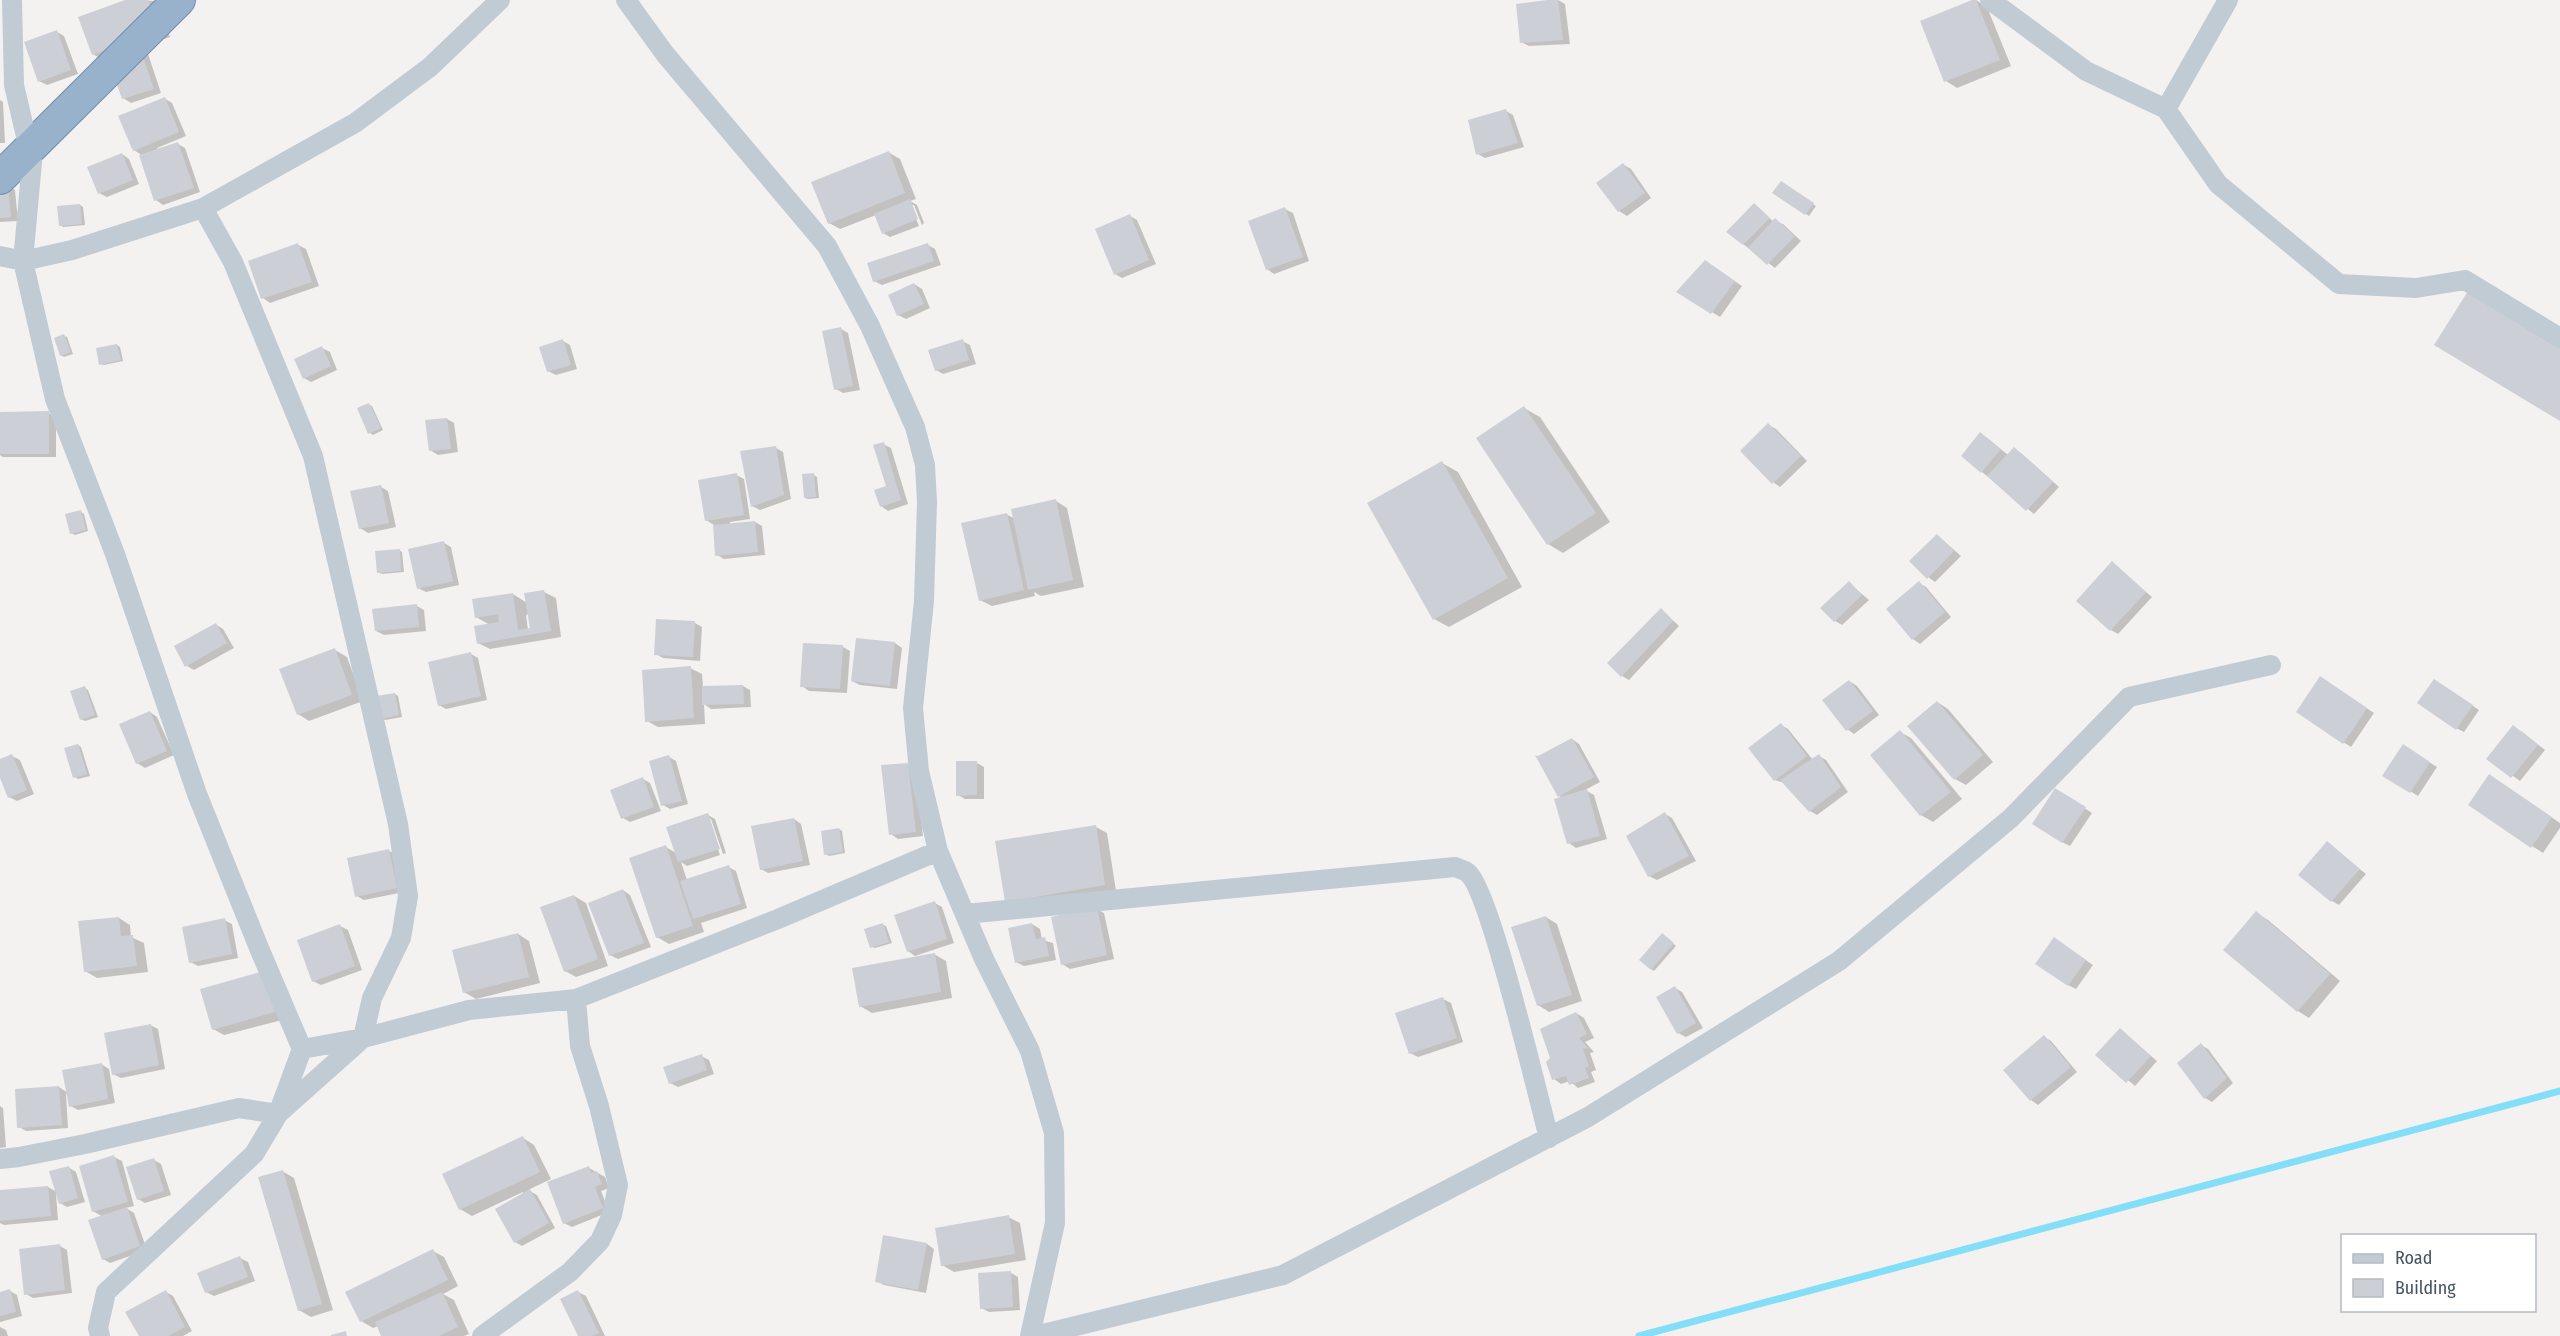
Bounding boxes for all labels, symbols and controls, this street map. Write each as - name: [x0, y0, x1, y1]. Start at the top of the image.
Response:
- legend: [2341, 1234, 2536, 1312]
- text: Road: [2395, 1247, 2432, 1269]
- text: Building: [2395, 1277, 2456, 1299]

